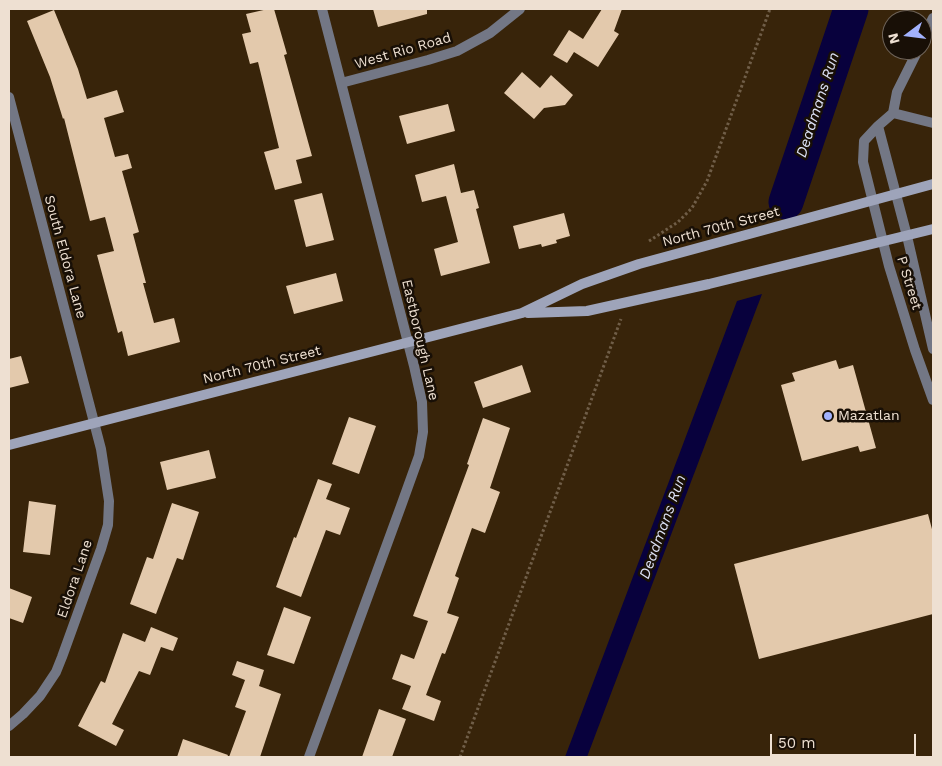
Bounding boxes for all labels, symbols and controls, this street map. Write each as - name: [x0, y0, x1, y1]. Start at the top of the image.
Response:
- north arrow: [882, 10, 932, 60]
- street label: West Rio Road: [353, 29, 453, 73]
- text: N: [884, 32, 903, 46]
- water label: Deadmans Run: [792, 50, 844, 160]
- street label: South Eldora Lane: [40, 194, 90, 320]
- street label: North 70th Street: [660, 203, 782, 251]
- street label: P Street: [893, 254, 925, 312]
- street label: Eastborough Lane: [398, 278, 442, 402]
- street label: North 70th Street: [201, 342, 323, 388]
- place label: Mazatlan: [838, 408, 900, 424]
- marker: Mazatlan: [822, 410, 834, 422]
- water label: Deadmans Run: [636, 472, 690, 582]
- street label: Eldora Lane: [54, 538, 96, 620]
- scale bar: [772, 724, 918, 756]
- text: 50 m: [778, 734, 815, 752]

